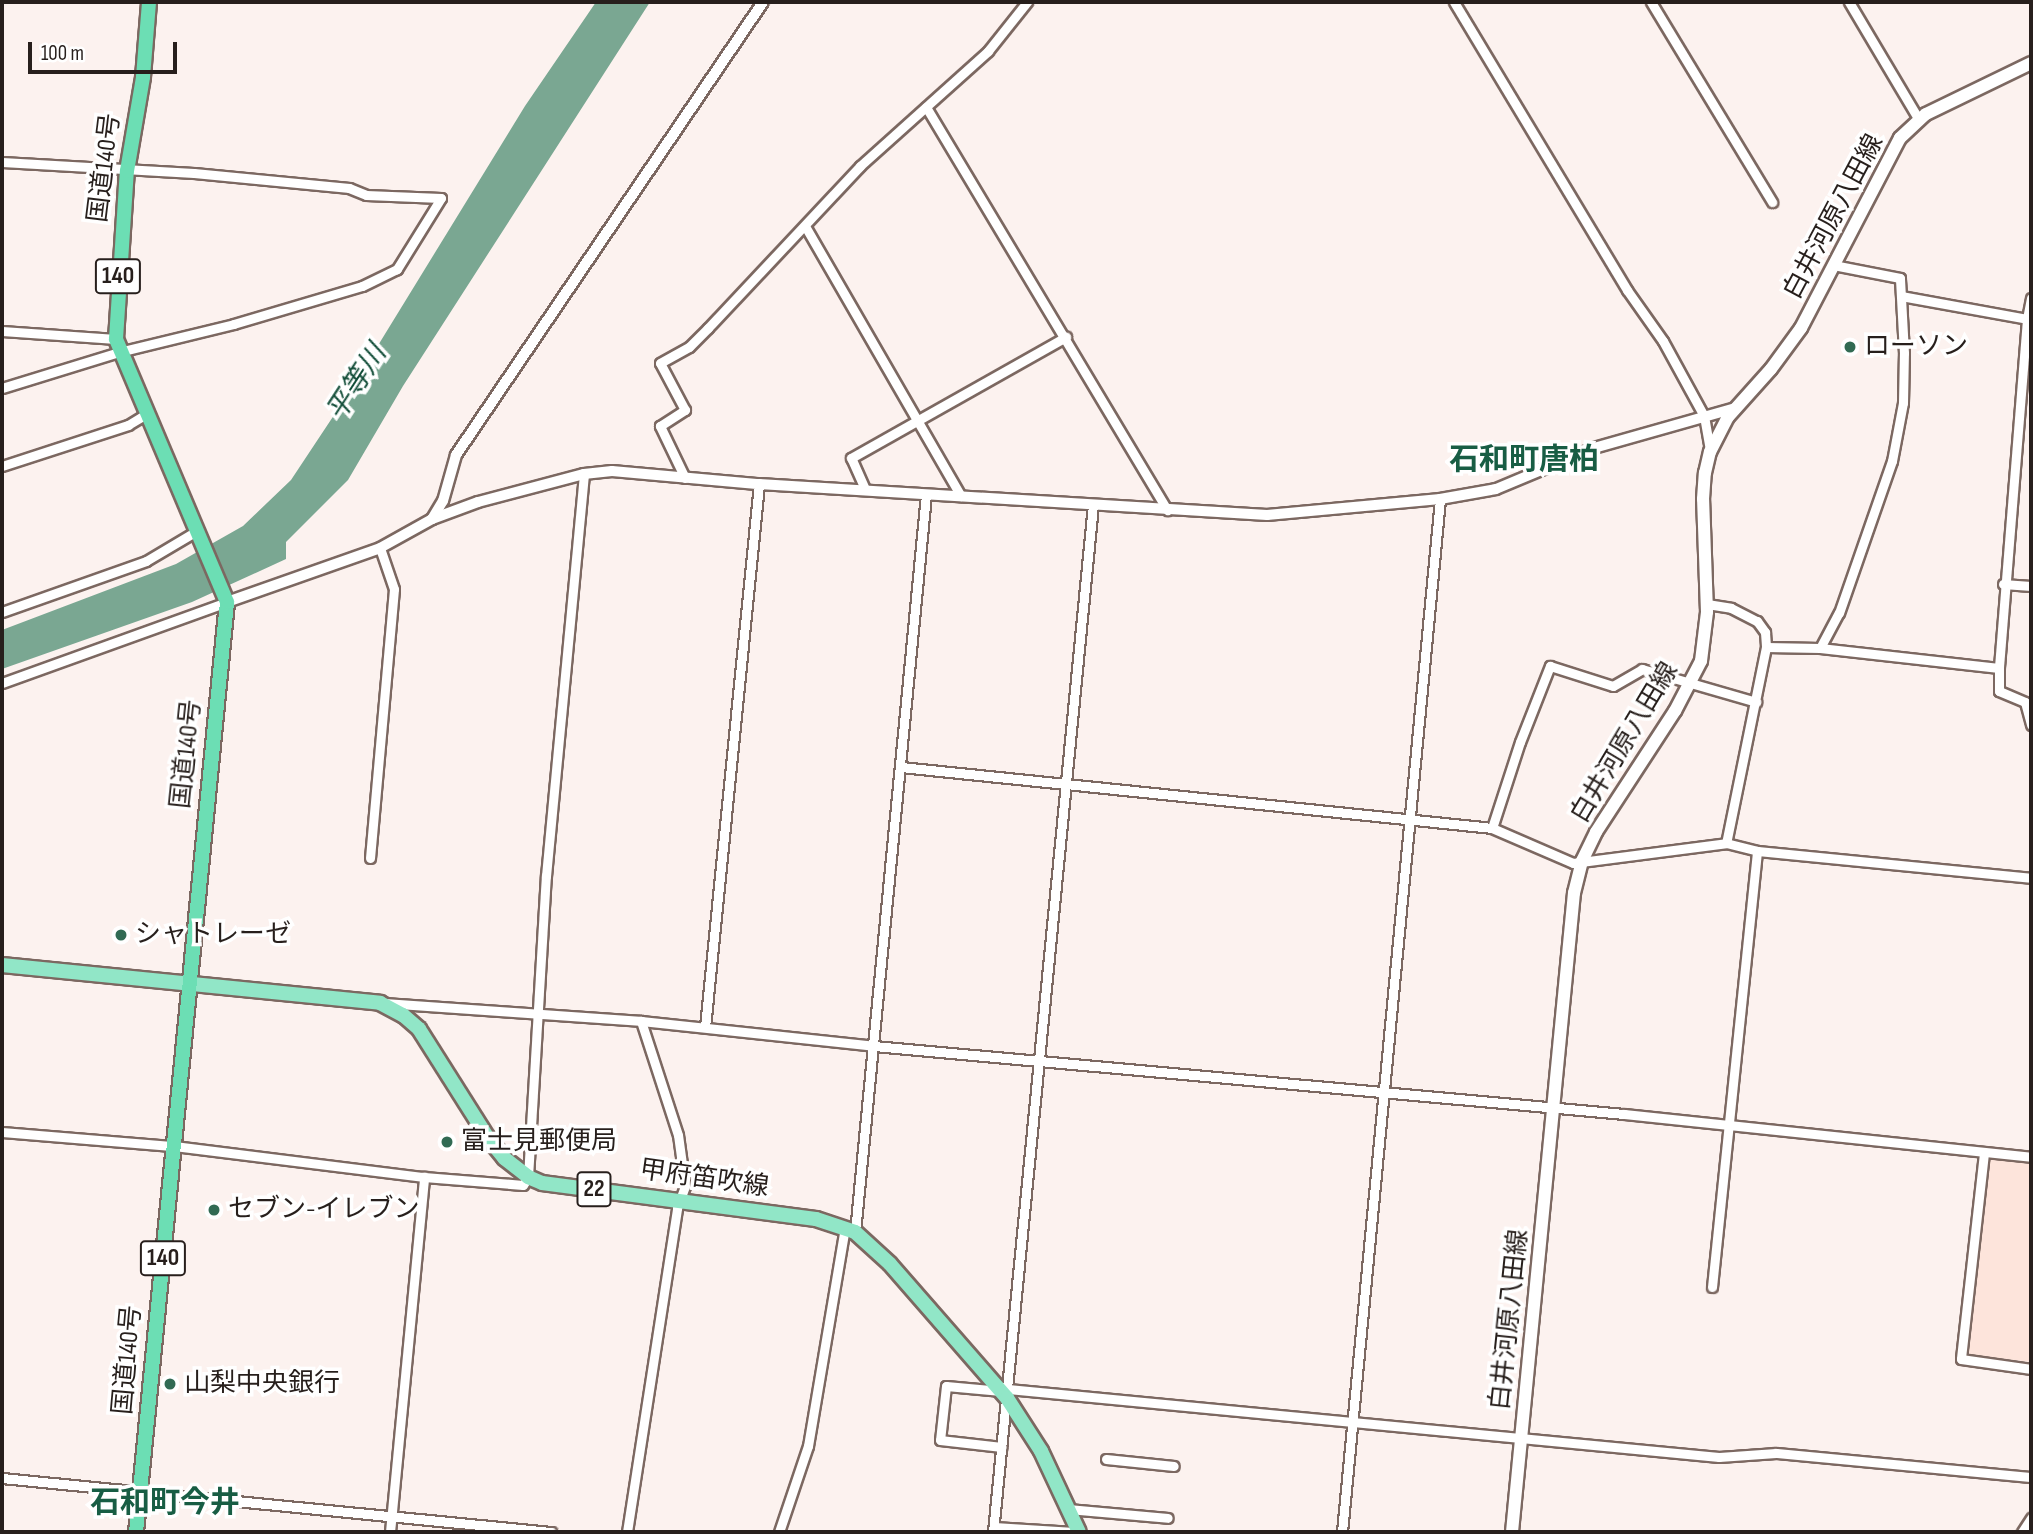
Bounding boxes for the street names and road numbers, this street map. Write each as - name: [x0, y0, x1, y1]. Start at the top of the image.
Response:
- street label: 国道140号: [83, 112, 127, 224]
- street label: 白井河原八田線: [1778, 129, 1890, 305]
- road number: 140: [94, 256, 142, 296]
- street label: 白井河原八田線: [1565, 657, 1685, 829]
- street label: 国道140号: [166, 698, 208, 810]
- street label: 甲府笛吹線: [637, 1155, 771, 1203]
- road number: 22: [575, 1168, 613, 1210]
- street label: 白井河原八田線: [1485, 1228, 1535, 1412]
- road number: 140: [138, 1238, 188, 1278]
- street label: 国道140号: [108, 1304, 148, 1416]

